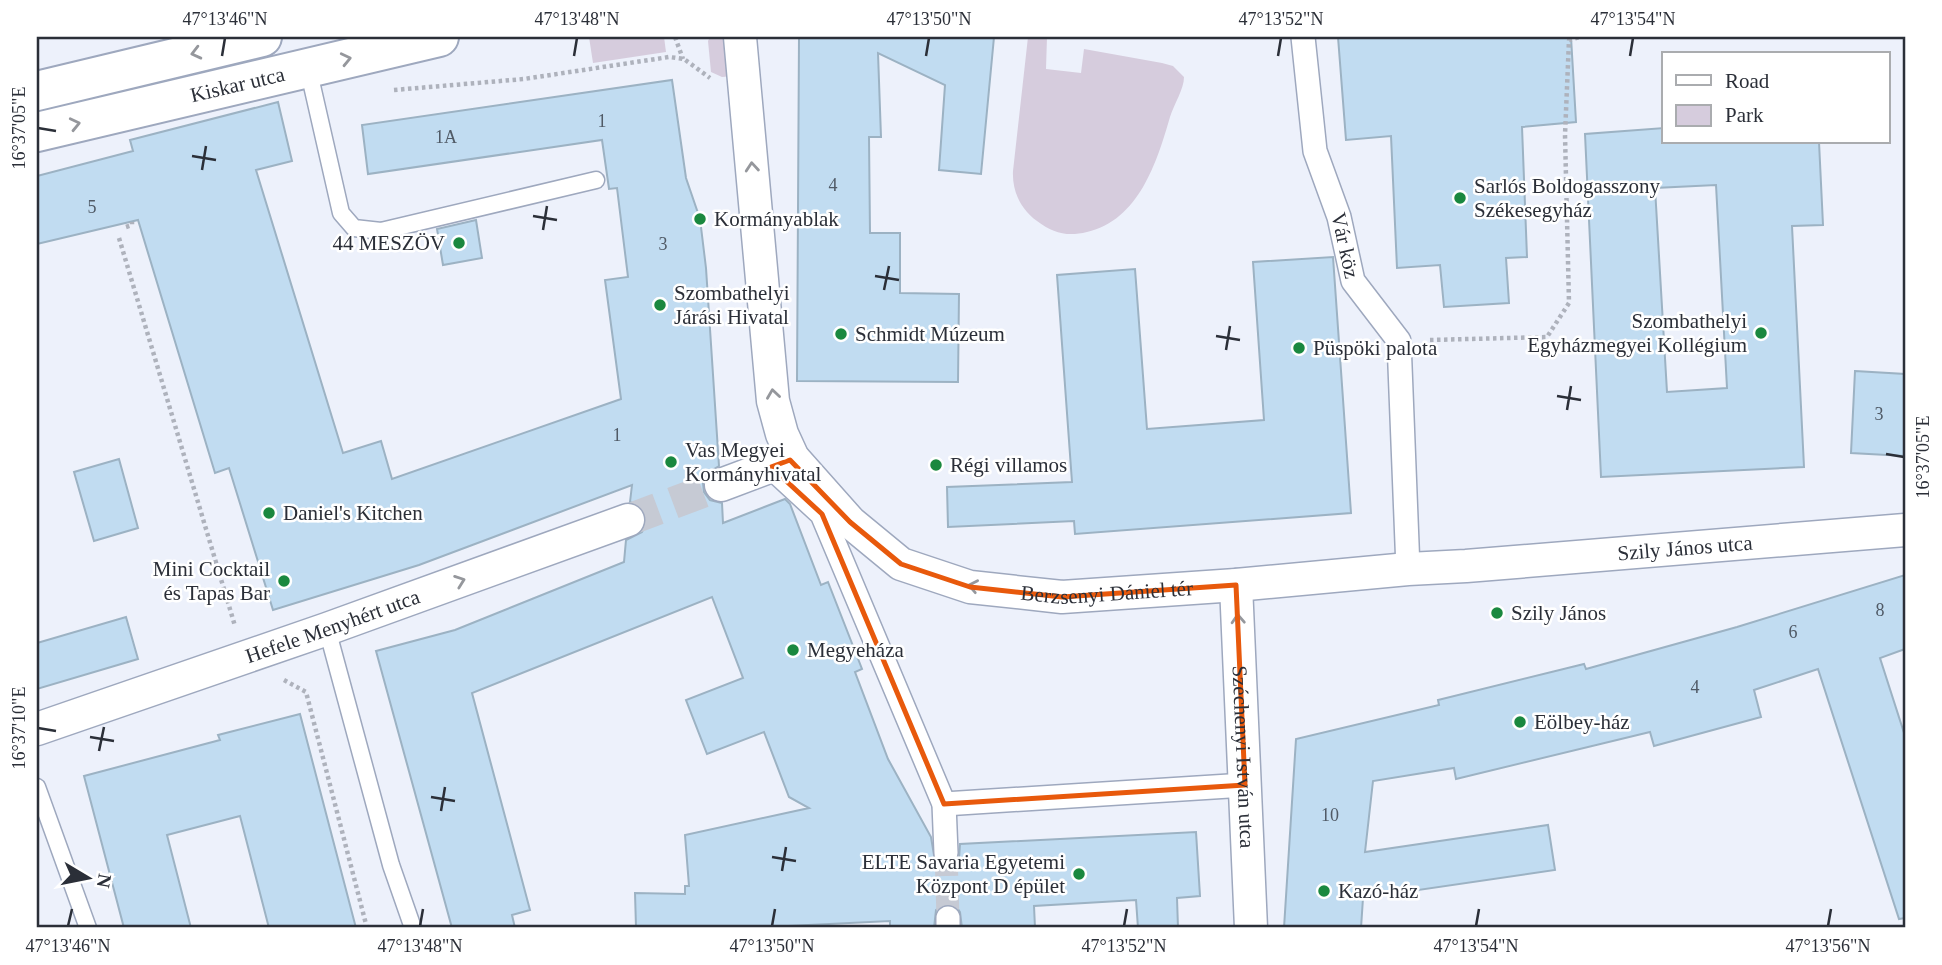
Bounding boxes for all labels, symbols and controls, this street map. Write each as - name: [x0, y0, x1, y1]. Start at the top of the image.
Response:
- text: 47°13'46"N: [183, 9, 267, 29]
- text: 47°13'48"N: [535, 9, 619, 29]
- text: 47°13'50"N: [887, 9, 971, 29]
- text: 47°13'52"N: [1239, 9, 1323, 29]
- text: 47°13'54"N: [1591, 9, 1675, 29]
- one-way arrow: [190, 45, 202, 59]
- legend: [1662, 52, 1890, 144]
- one-way arrow: [339, 53, 351, 67]
- street label: Kiskar utca: [188, 62, 288, 107]
- text: Road: [1725, 69, 1770, 93]
- text: 16°37'05"E: [9, 87, 29, 169]
- text: Park: [1725, 103, 1764, 127]
- house number: 1: [598, 111, 607, 131]
- one-way arrow: [69, 117, 81, 132]
- house number: 1A: [435, 127, 457, 147]
- one-way arrow: [745, 161, 760, 172]
- place label: Sarlós Boldogasszony Székesegyház: [1474, 174, 1661, 222]
- house number: 4: [829, 175, 838, 195]
- marker: Sarlós Boldogasszony Székesegyház: [1452, 190, 1468, 206]
- house number: 5: [88, 197, 97, 217]
- place label: Kormányablak: [714, 207, 839, 231]
- street label: Vár köz: [1326, 210, 1364, 281]
- marker: Kormányablak: [692, 211, 708, 227]
- place label: 44 MESZÖV: [332, 231, 445, 255]
- house number: 3: [659, 234, 668, 254]
- marker: 44 MESZÖV: [451, 235, 467, 251]
- place label: Szombathelyi Járási Hivatal: [674, 281, 790, 329]
- marker: Szombathelyi Járási Hivatal: [652, 297, 668, 313]
- place label: Szombathelyi Egyházmegyei Kollégium: [1527, 309, 1747, 357]
- place label: Schmidt Múzeum: [855, 322, 1005, 346]
- marker: Szombathelyi Egyházmegyei Kollégium: [1753, 325, 1769, 341]
- marker: Schmidt Múzeum: [833, 326, 849, 342]
- place label: Püspöki palota: [1313, 336, 1438, 360]
- marker: Püspöki palota: [1291, 340, 1307, 356]
- one-way arrow: [766, 388, 781, 399]
- house number: 3: [1875, 404, 1884, 424]
- text: 16°37'05"E: [1913, 416, 1933, 498]
- house number: 1: [613, 425, 622, 445]
- place label: Vas Megyei Kormányhivatal: [685, 438, 822, 486]
- place label: Régi villamos: [950, 453, 1067, 477]
- marker: Vas Megyei Kormányhivatal: [663, 454, 679, 470]
- marker: Régi villamos: [928, 457, 944, 473]
- place label: Daniel's Kitchen: [283, 501, 423, 525]
- marker: Daniel's Kitchen: [261, 505, 277, 521]
- street label: Szily János utca: [1616, 531, 1754, 566]
- place label: Mini Cocktail és Tapas Bar: [153, 557, 270, 605]
- marker: Mini Cocktail és Tapas Bar: [276, 573, 292, 589]
- one-way arrow: [454, 575, 466, 589]
- street label: Berzsenyi Dániel tér: [1019, 576, 1194, 609]
- one-way arrow: [967, 580, 979, 595]
- street label: Hefele Menyhért utca: [242, 584, 424, 668]
- house number: 8: [1876, 600, 1885, 620]
- place label: Szily János: [1511, 601, 1606, 625]
- marker: Szily János: [1489, 605, 1505, 621]
- one-way arrow: [1230, 613, 1245, 624]
- house number: 6: [1789, 622, 1798, 642]
- place label: Megyeháza: [807, 638, 904, 662]
- marker: Megyeháza: [785, 642, 801, 658]
- street label: Széchenyi István utca: [1228, 665, 1260, 850]
- house number: 4: [1691, 677, 1700, 697]
- text: 16°37'10"E: [9, 687, 29, 769]
- place label: Eölbey-ház: [1534, 710, 1630, 734]
- marker: Eölbey-ház: [1512, 714, 1528, 730]
- house number: 10: [1321, 805, 1339, 825]
- north arrow: [52, 842, 122, 912]
- place label: ELTE Savaria Egyetemi Központ D épület: [862, 850, 1065, 898]
- marker: ELTE Savaria Egyetemi Központ D épület: [1071, 866, 1087, 882]
- text: N: [93, 872, 116, 890]
- place label: Kazó-ház: [1338, 879, 1418, 903]
- marker: Kazó-ház: [1316, 883, 1332, 899]
- text: 47°13'46"N: [26, 936, 110, 956]
- text: 47°13'48"N: [378, 936, 462, 956]
- text: 47°13'50"N: [730, 936, 814, 956]
- text: 47°13'52"N: [1082, 936, 1166, 956]
- text: 47°13'54"N: [1434, 936, 1518, 956]
- text: 47°13'56"N: [1786, 936, 1870, 956]

